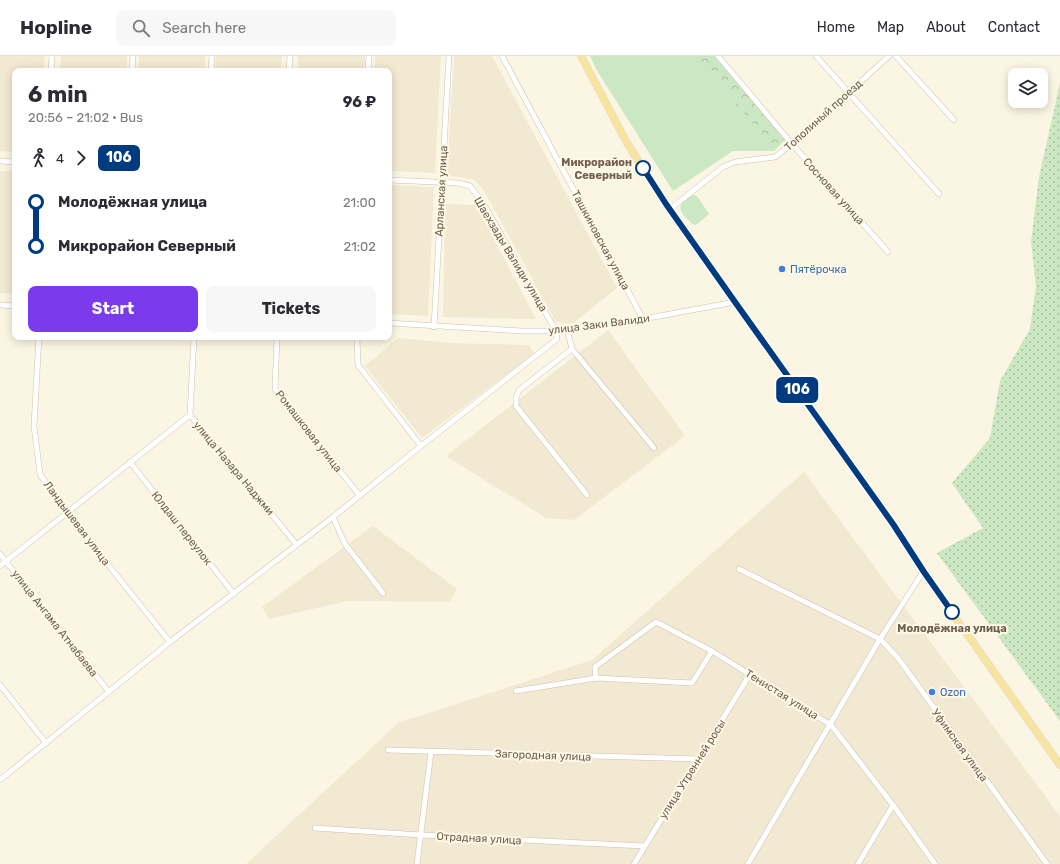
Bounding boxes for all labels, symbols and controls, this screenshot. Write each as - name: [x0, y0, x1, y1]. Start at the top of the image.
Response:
- search box: [116, 10, 396, 46]
- text: Hopline: [20, 16, 92, 39]
- icon: search: [130, 17, 152, 39]
- text: Search here: [162, 19, 246, 37]
- text: Home: [817, 19, 855, 36]
- text: Map: [877, 19, 904, 36]
- text: About: [926, 19, 966, 36]
- text: Contact: [988, 19, 1040, 36]
- map controls: [1008, 68, 1048, 108]
- button: layers: [1008, 68, 1048, 108]
- street label: Тополиный проезд: [782, 77, 865, 154]
- text: 6 min: [28, 81, 88, 108]
- text: 96 ₽: [343, 93, 376, 111]
- text: 20:56 – 21:02 · Bus: [28, 110, 143, 125]
- street label: Арланская улица: [433, 145, 450, 237]
- icon: walk: [28, 147, 50, 169]
- icon: forward: [70, 147, 92, 169]
- text: 106: [106, 149, 132, 166]
- text: 4: [56, 151, 64, 166]
- street label: Сосновая улица: [800, 155, 867, 227]
- place label: Микрорайон Северный: [561, 156, 632, 182]
- marker: Микрорайон Северный: [635, 160, 651, 176]
- street label: Ташкиновская улица: [569, 188, 632, 292]
- text: Молодёжная улица: [58, 193, 207, 211]
- street label: Шаехзады Валиди улица: [471, 194, 550, 314]
- text: 21:00: [343, 195, 376, 210]
- text: Микрорайон Северный: [58, 237, 236, 255]
- text: 21:02: [344, 239, 376, 254]
- place label: Пятёрочка: [790, 263, 847, 276]
- marker: Пятёрочка: [777, 264, 787, 274]
- button: Start: [28, 286, 198, 332]
- button: Tickets: [206, 286, 376, 332]
- street label: улица Заки Валиди: [547, 312, 651, 337]
- line badge: 106: [774, 377, 820, 403]
- text: 106: [784, 381, 810, 398]
- street label: Ромашковая улица: [273, 388, 345, 475]
- street label: улица Назара Наджми: [190, 419, 277, 518]
- street label: Ландышевая улица: [41, 479, 113, 568]
- street label: Юлдаш переулок: [149, 489, 215, 568]
- street label: улица Ангама Атнабаева: [9, 567, 100, 679]
- marker: Молодёжная улица: [944, 604, 960, 620]
- place label: Молодёжная улица: [897, 622, 1007, 635]
- street label: Тенистая улица: [743, 667, 821, 722]
- place label: Ozon: [940, 686, 966, 699]
- marker: Ozon: [927, 687, 937, 697]
- street label: Уфимская улица: [929, 706, 990, 784]
- street label: улица Утренней росы: [656, 717, 728, 821]
- street label: Загородная улица: [495, 747, 591, 764]
- street label: Отрадная улица: [436, 830, 522, 847]

